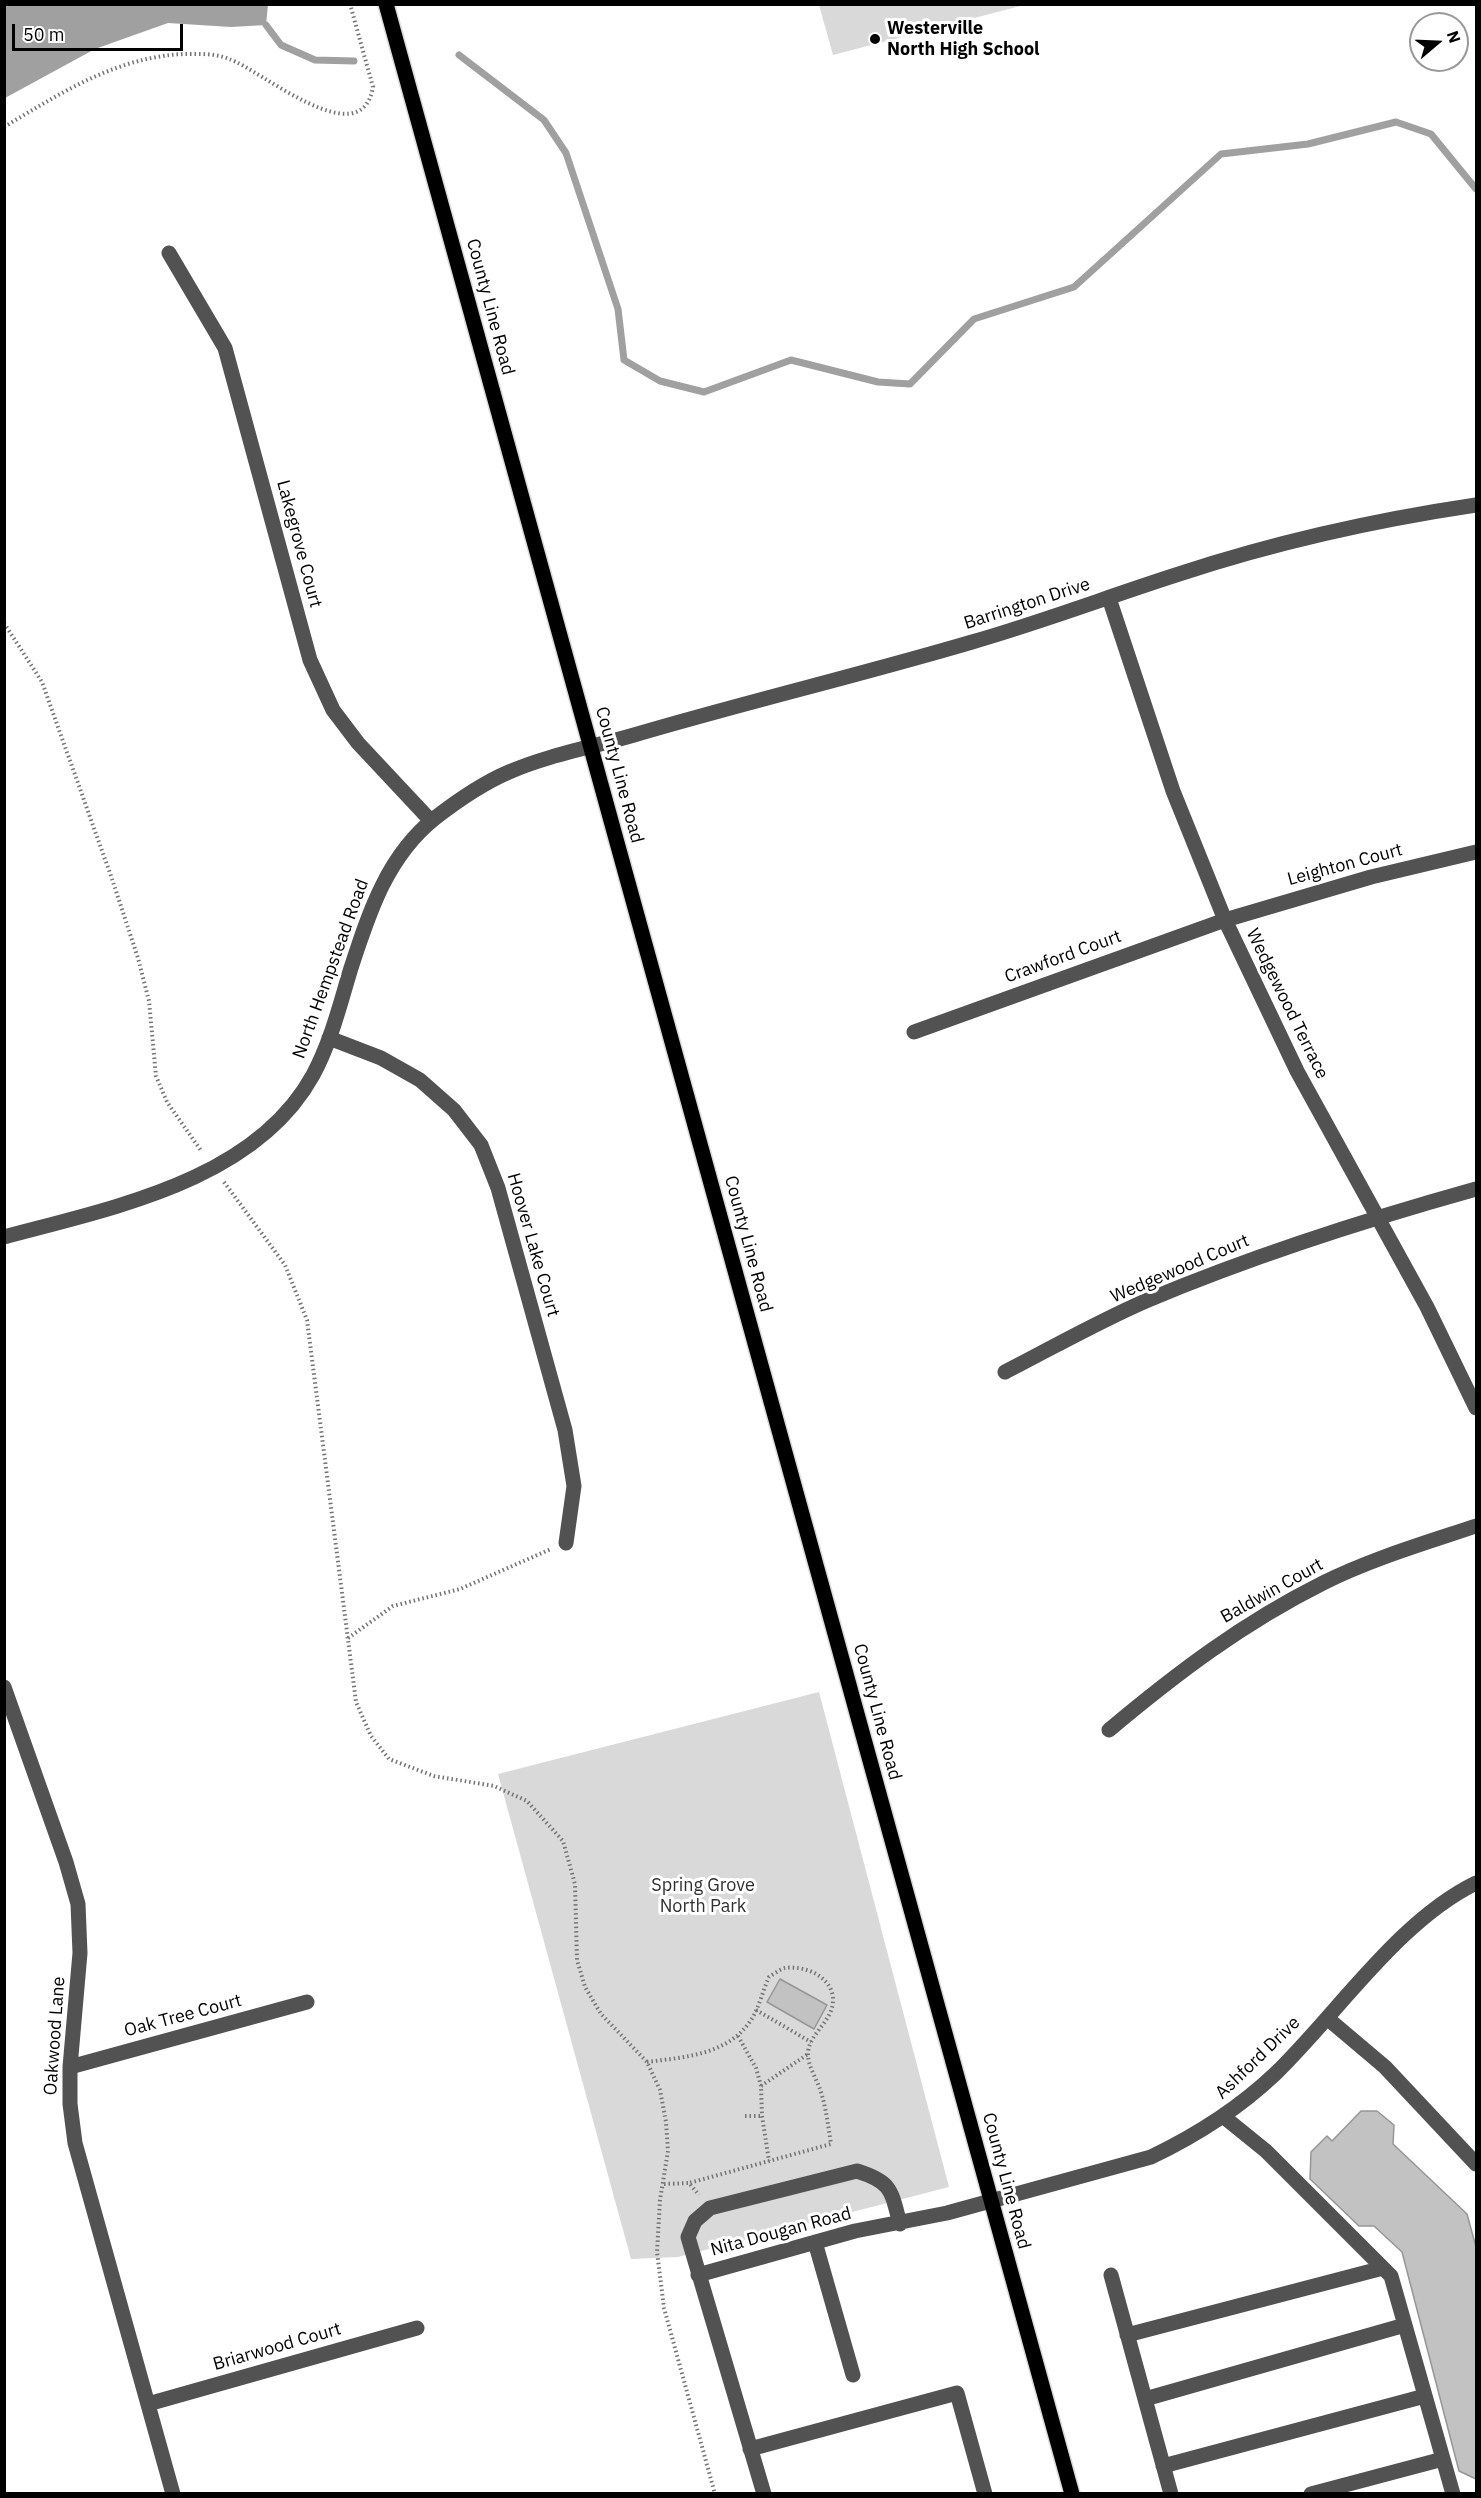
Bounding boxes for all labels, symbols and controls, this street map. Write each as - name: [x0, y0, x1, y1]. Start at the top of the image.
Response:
- scale bar: [15, 12, 186, 50]
- north arrow: [1409, 12, 1469, 72]
- place label: Westerville North High School: [887, 18, 1040, 60]
- text: 50 m: [23, 23, 65, 46]
- text: N: [1443, 28, 1465, 46]
- marker: Westerville North High School: [868, 32, 882, 46]
- street label: County Line Road: [461, 236, 519, 378]
- street label: Lakegrove Court: [272, 478, 326, 610]
- street label: Barrington Drive: [961, 573, 1093, 635]
- street label: County Line Road: [590, 704, 648, 846]
- street label: Leighton Court: [1285, 839, 1405, 891]
- street label: North Hempstead Road: [288, 876, 374, 1062]
- street label: Wedgewood Terrace: [1241, 925, 1333, 1083]
- street label: Crawford Court: [1002, 926, 1124, 988]
- street label: Hoover Lake Court: [502, 1171, 564, 1319]
- street label: County Line Road: [719, 1173, 777, 1315]
- street label: Wedgewood Court: [1108, 1230, 1252, 1308]
- street label: Baldwin Court: [1217, 1554, 1327, 1628]
- street label: County Line Road: [848, 1641, 906, 1783]
- park label: Spring Grove North Park: [651, 1875, 755, 1918]
- street label: Oakwood Lane: [40, 1976, 70, 2096]
- street label: Oak Tree Court: [122, 1990, 244, 2042]
- street label: Ashford Drive: [1211, 2012, 1305, 2104]
- street label: County Line Road: [977, 2110, 1035, 2252]
- street label: Nita Dougan Road: [708, 2203, 854, 2261]
- street label: Briarwood Court: [210, 2318, 344, 2376]

